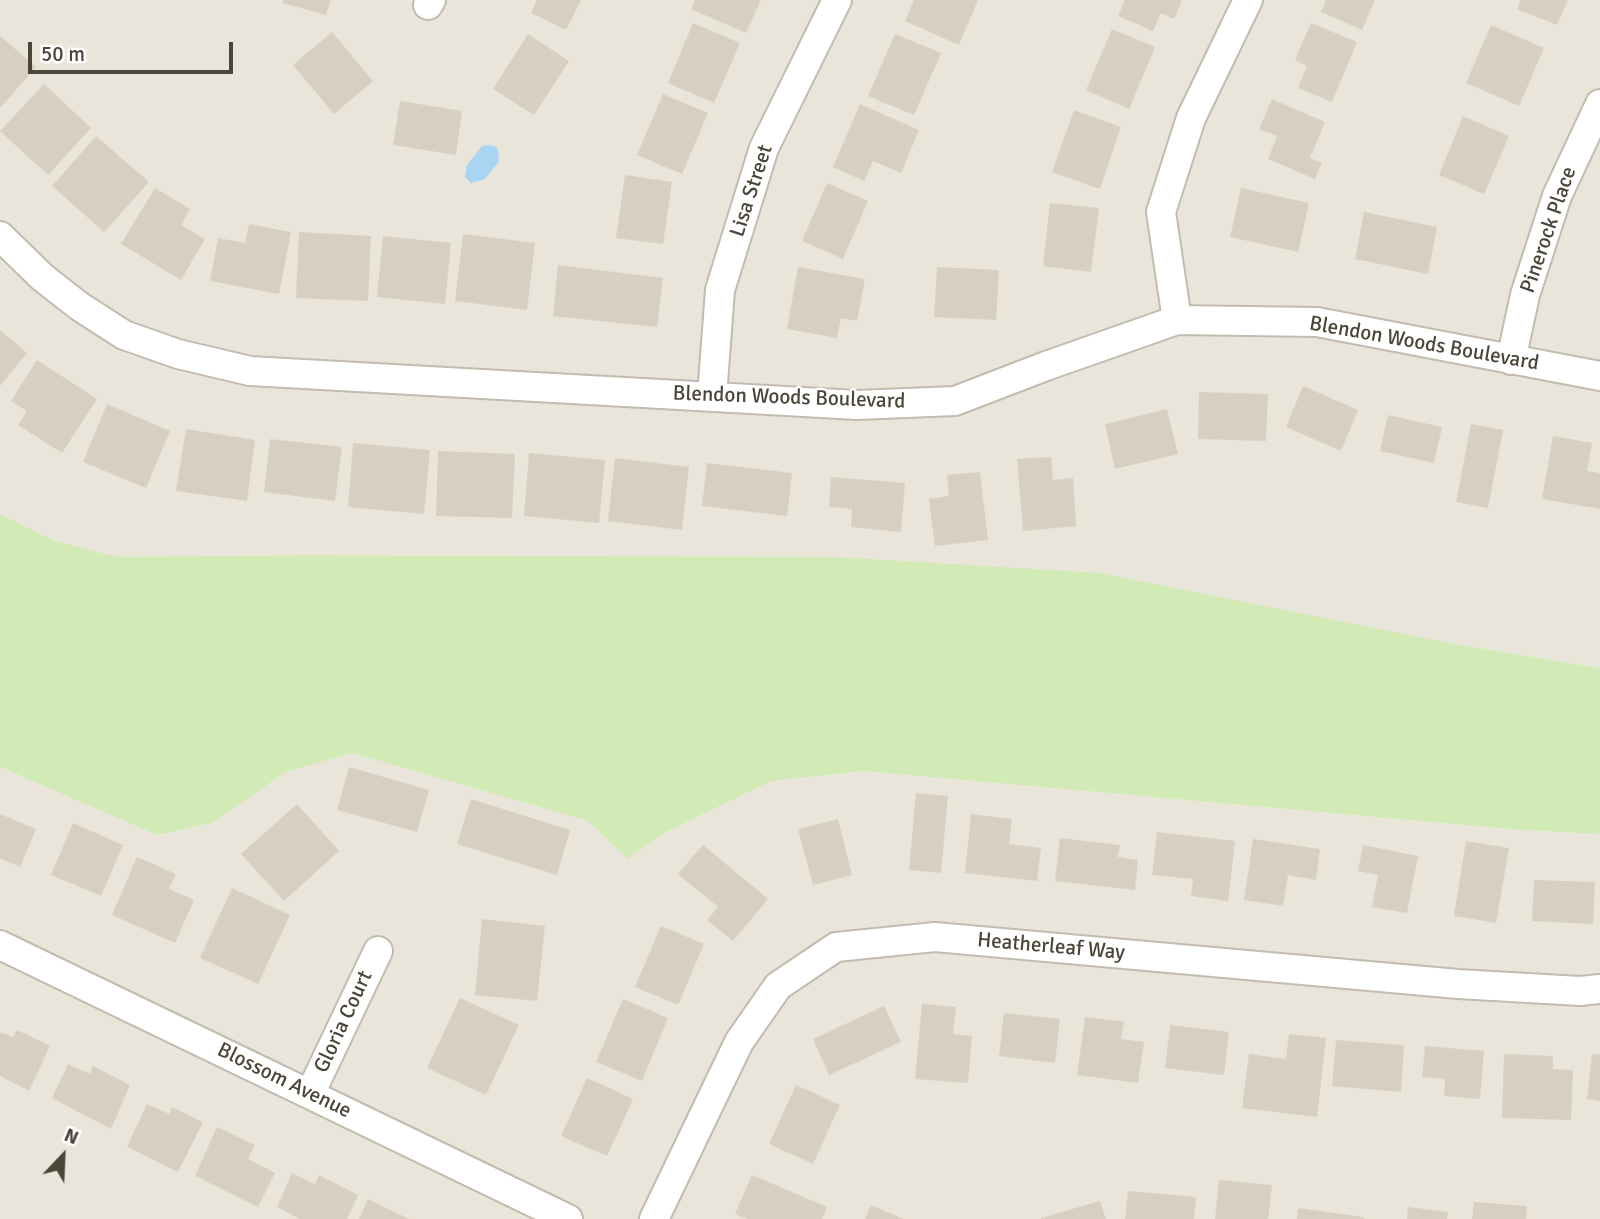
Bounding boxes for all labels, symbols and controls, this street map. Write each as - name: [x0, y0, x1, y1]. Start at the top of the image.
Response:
- scale bar: [32, 28, 236, 72]
- text: 50 m: [41, 41, 85, 67]
- street label: Lisa Street: [725, 142, 779, 240]
- street label: Pinerock Place: [1516, 164, 1582, 296]
- street label: Blendon Woods Boulevard: [1307, 311, 1541, 377]
- street label: Blendon Woods Boulevard: [672, 381, 906, 415]
- street label: Heatherleaf Way: [976, 928, 1126, 966]
- street label: Gloria Court: [309, 967, 379, 1077]
- street label: Blossom Avenue: [213, 1038, 355, 1124]
- north arrow: [28, 1121, 98, 1191]
- text: N: [60, 1123, 82, 1150]

